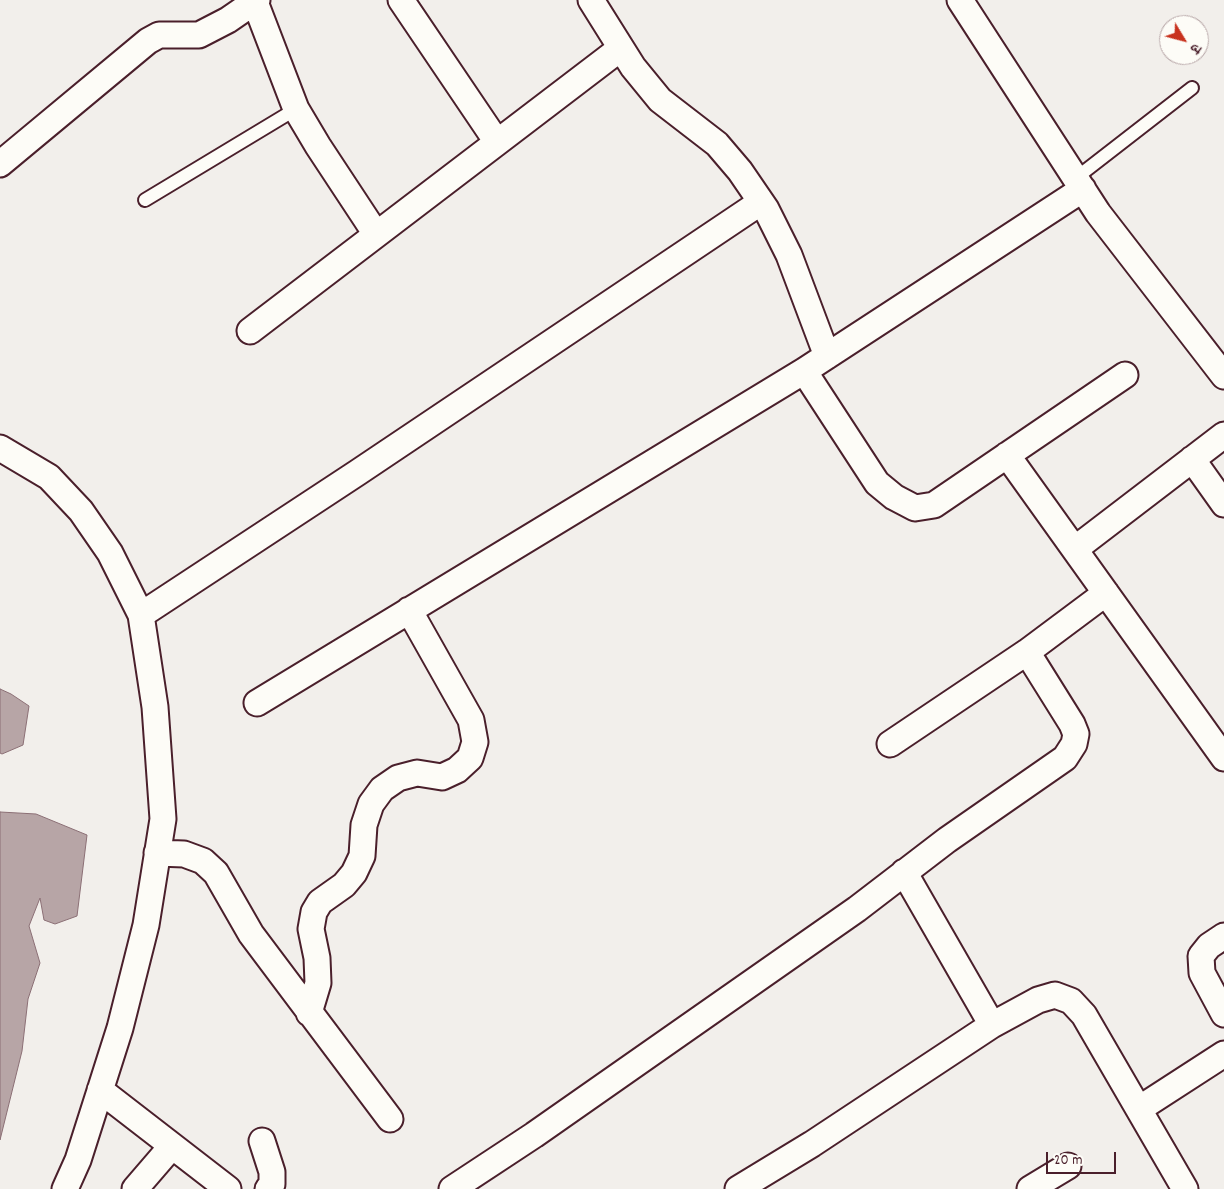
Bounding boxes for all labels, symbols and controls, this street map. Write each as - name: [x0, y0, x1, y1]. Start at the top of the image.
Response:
- north arrow: [1159, 15, 1209, 65]
- text: उ: [1185, 39, 1206, 58]
- scale bar: [1049, 1142, 1119, 1174]
- text: 20 m: [1054, 1150, 1082, 1172]

